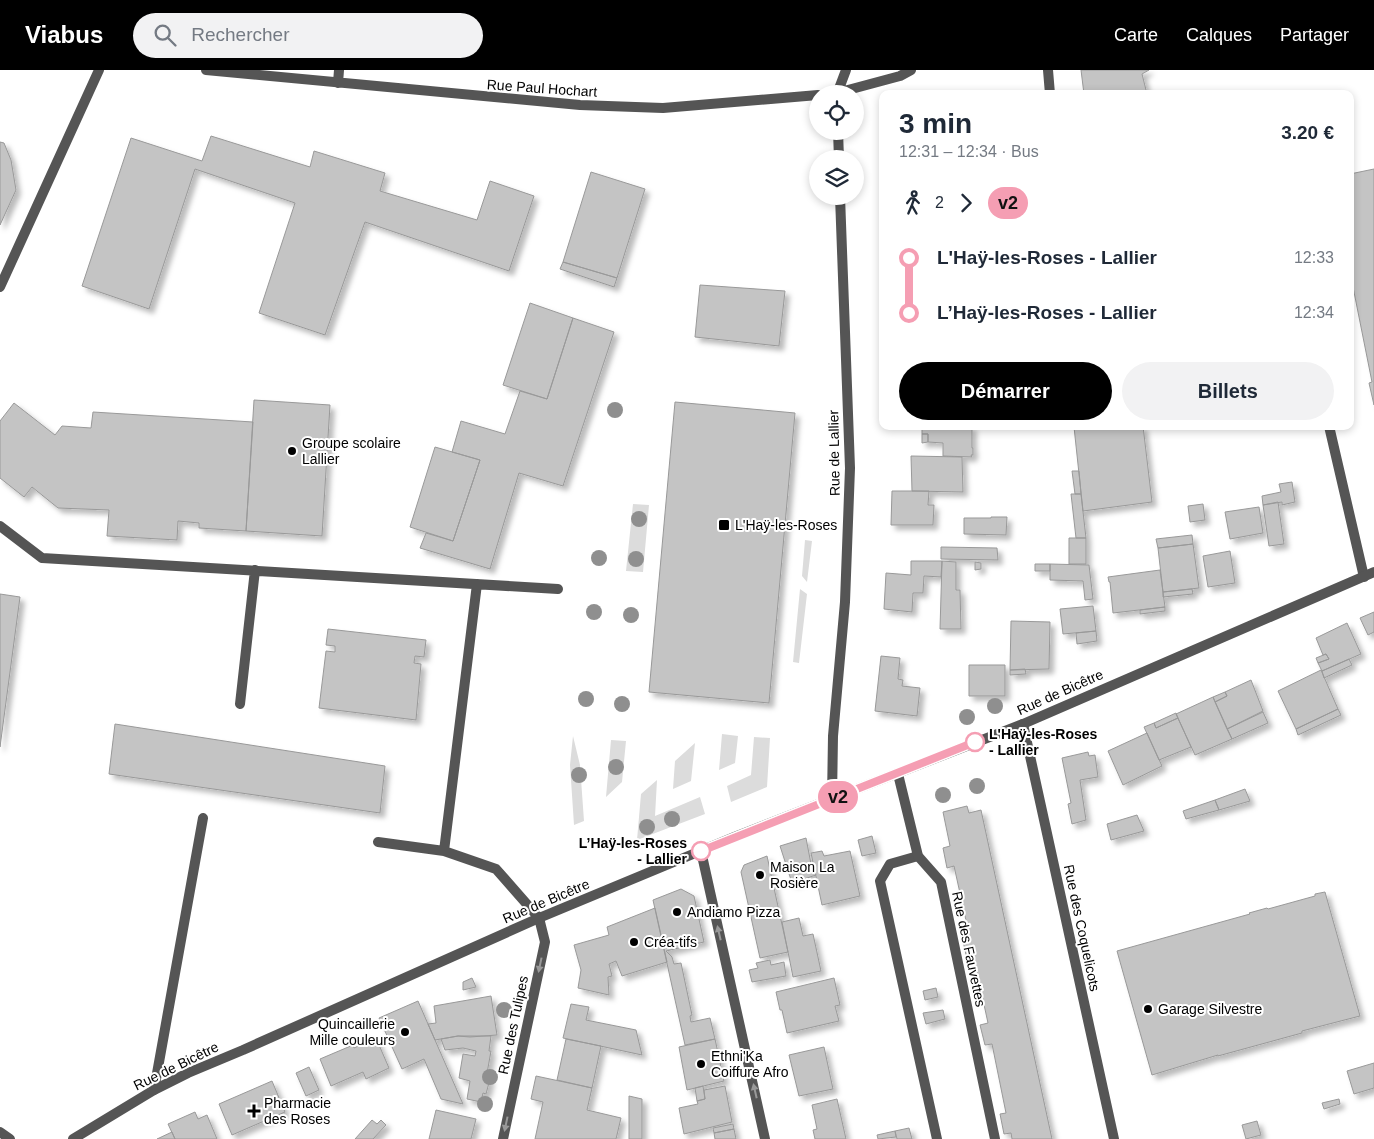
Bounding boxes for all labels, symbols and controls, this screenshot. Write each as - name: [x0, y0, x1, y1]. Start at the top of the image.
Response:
- search box: [133, 13, 483, 58]
- text: Viabus: [25, 21, 103, 48]
- icon: search: [151, 21, 179, 49]
- text: Rechercher: [191, 24, 289, 45]
- text: Carte: [1114, 25, 1158, 45]
- text: Calques: [1186, 25, 1252, 45]
- text: Partager: [1280, 25, 1349, 45]
- street label: Rue Paul Hochart: [486, 76, 598, 100]
- map controls: [809, 85, 864, 205]
- button: locate: [809, 85, 864, 140]
- text: 3 min: [899, 108, 972, 139]
- text: 3.20 €: [1281, 122, 1334, 143]
- text: 12:31 – 12:34 · Bus: [899, 143, 1039, 160]
- button: layers: [809, 150, 864, 205]
- icon: walk: [899, 189, 927, 217]
- icon: forward: [952, 189, 980, 217]
- text: v2: [998, 193, 1018, 213]
- text: 2: [935, 194, 944, 211]
- text: L'Haÿ-les-Roses - Lallier: [937, 247, 1157, 268]
- text: 12:33: [1294, 249, 1334, 266]
- text: L’Haÿ-les-Roses - Lallier: [937, 302, 1157, 323]
- text: 12:34: [1294, 304, 1334, 321]
- button: Démarrer: [899, 362, 1112, 420]
- button: Billets: [1122, 362, 1334, 420]
- street label: Rue de Lallier: [825, 409, 843, 496]
- place label: Groupe scolaire Lallier: [302, 435, 401, 467]
- marker: Groupe scolaire Lallier: [286, 445, 298, 457]
- place label: L'Haÿ-les-Roses: [735, 517, 837, 533]
- marker: L'Haÿ-les-Roses: [717, 518, 731, 532]
- street label: Rue de Bicêtre: [1014, 666, 1106, 718]
- place label: L'Haÿ-les-Roses - Lallier: [989, 726, 1098, 758]
- marker: L'Haÿ-les-Roses - Lallier: [965, 732, 985, 752]
- line badge: v2: [816, 781, 860, 813]
- text: v2: [828, 787, 848, 807]
- place label: L’Haÿ-les-Roses - Lallier: [579, 835, 688, 867]
- marker: L’Haÿ-les-Roses - Lallier: [691, 841, 711, 861]
- place label: Maison La Rosière: [770, 859, 835, 891]
- street label: Rue des Coquelicots: [1061, 863, 1103, 993]
- marker: Maison La Rosière: [754, 869, 766, 881]
- street label: Rue de Bicêtre: [500, 875, 592, 926]
- street label: Rue des Fauvettes: [949, 890, 989, 1008]
- place label: Andiamo Pizza: [687, 904, 781, 920]
- marker: Andiamo Pizza: [671, 906, 683, 918]
- one-way arrow: [715, 925, 723, 940]
- place label: Créa-tifs: [644, 934, 697, 950]
- marker: Créa-tifs: [628, 936, 640, 948]
- one-way arrow: [536, 958, 544, 973]
- street label: Rue des Tulipes: [495, 974, 531, 1076]
- place label: Garage Silvestre: [1158, 1001, 1262, 1017]
- marker: Garage Silvestre: [1142, 1003, 1154, 1015]
- place label: Quincaillerie Mille couleurs: [309, 1016, 395, 1048]
- marker: Quincaillerie Mille couleurs: [399, 1026, 411, 1038]
- street label: Rue de Bicêtre: [131, 1038, 221, 1093]
- place label: Ethni'Ka Coiffure Afro: [711, 1048, 789, 1080]
- marker: Ethni'Ka Coiffure Afro: [695, 1058, 707, 1070]
- one-way arrow: [750, 1083, 758, 1099]
- place label: Pharmacie des Roses: [264, 1095, 331, 1127]
- marker: Pharmacie des Roses: [248, 1105, 260, 1117]
- one-way arrow: [502, 1117, 510, 1132]

